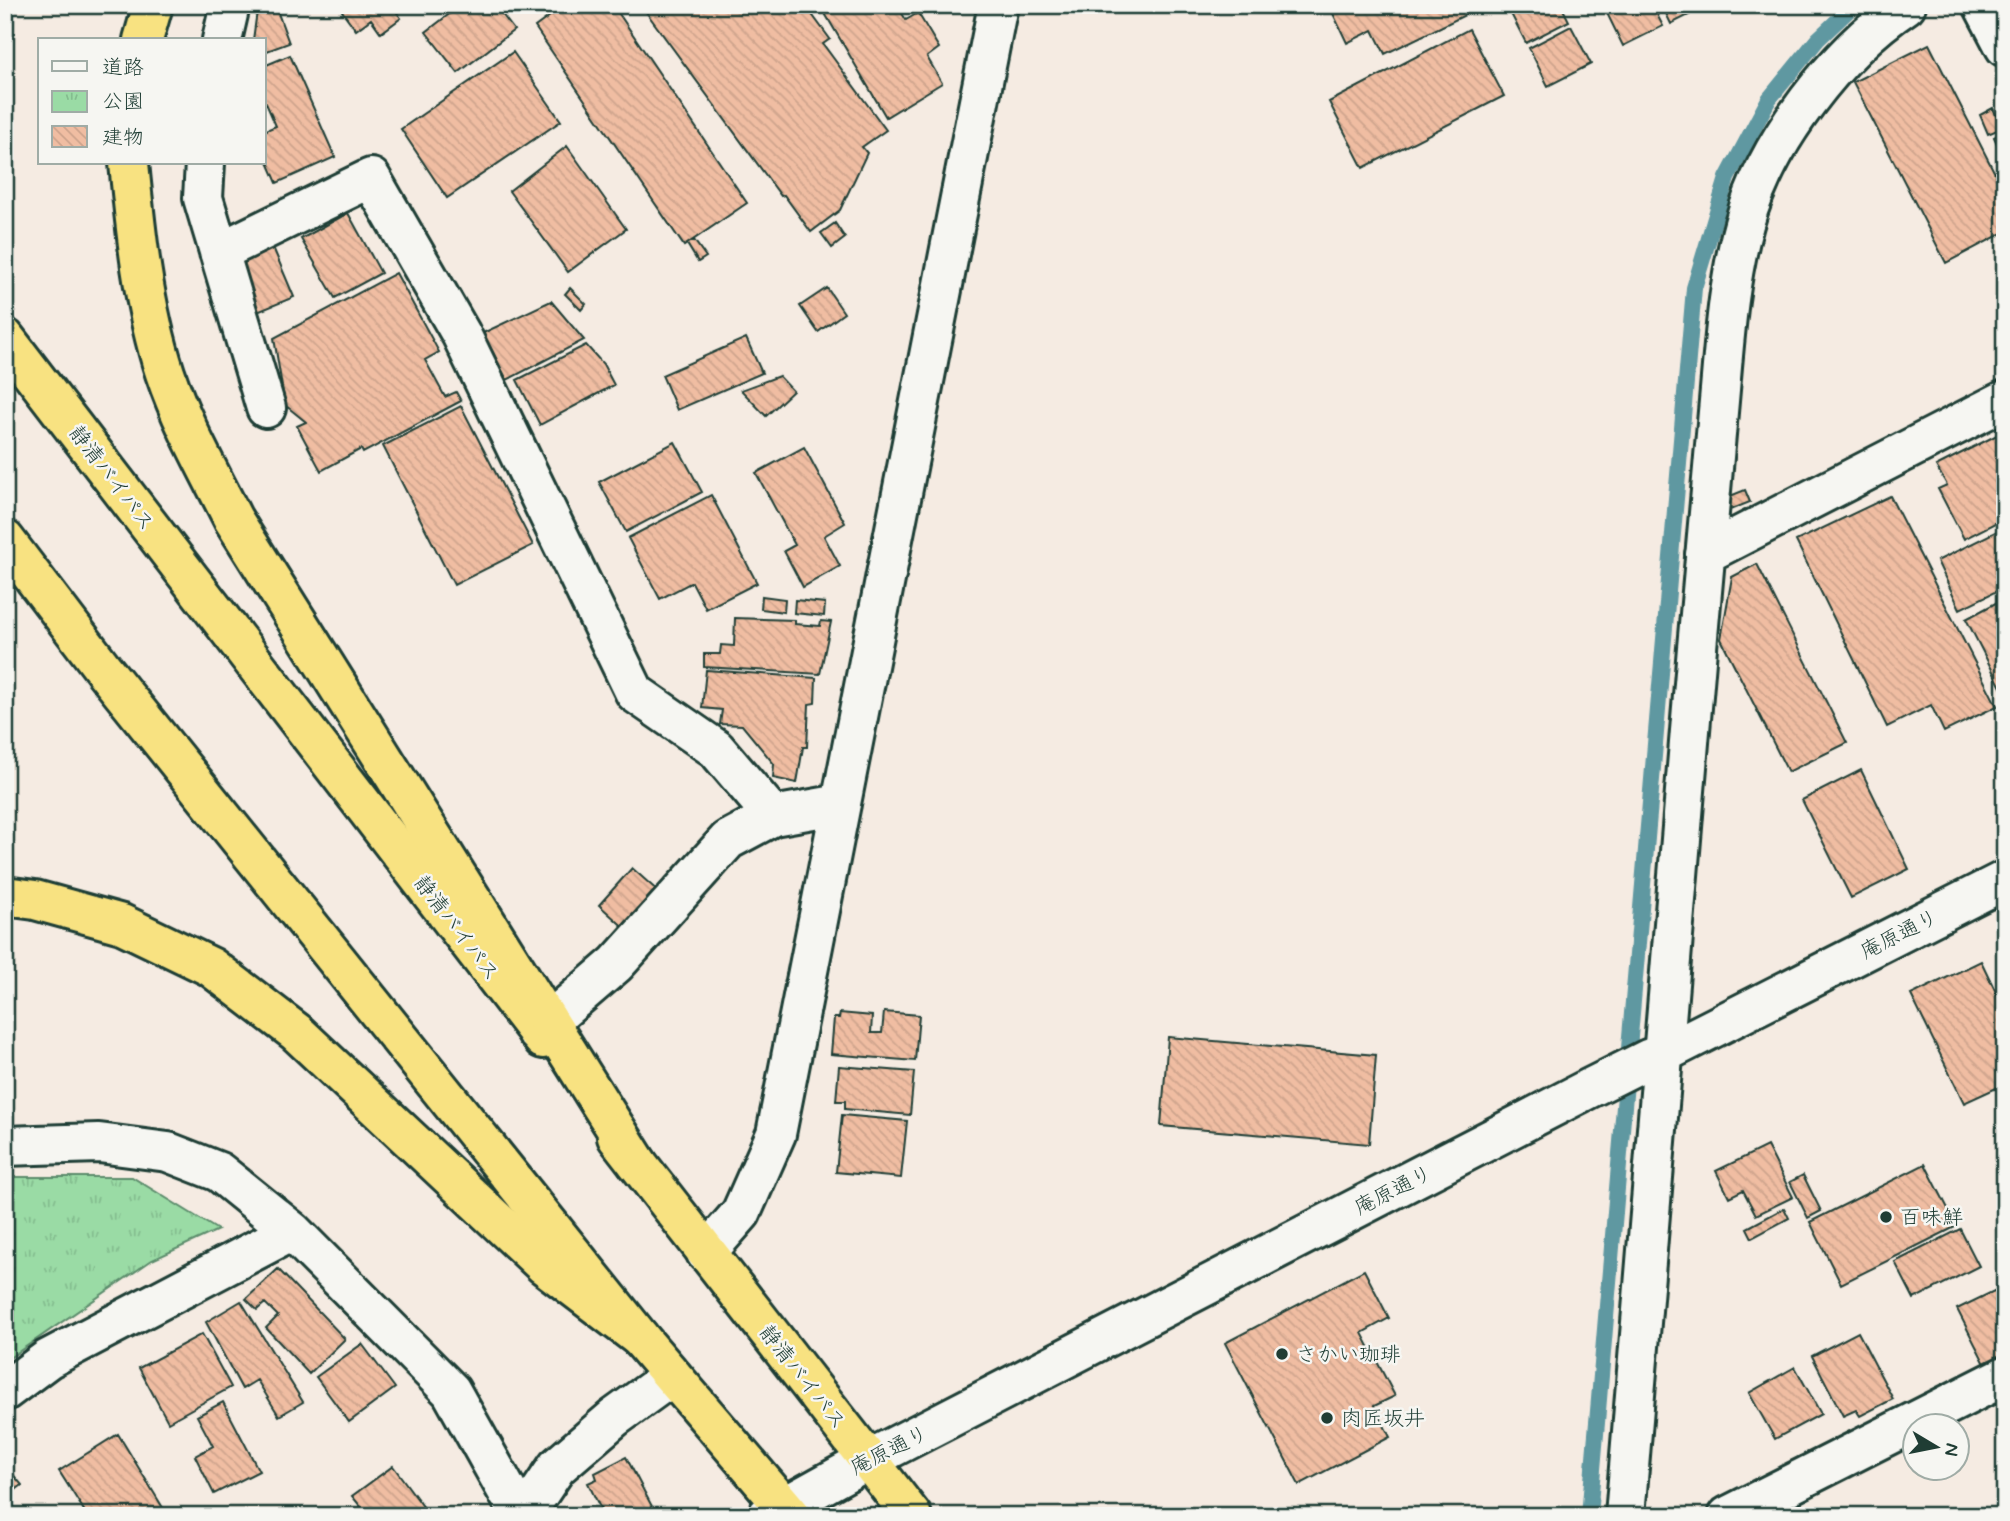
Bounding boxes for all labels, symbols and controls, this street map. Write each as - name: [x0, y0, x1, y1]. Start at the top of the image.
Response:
- legend: [38, 38, 266, 164]
- text: 道路: [102, 54, 144, 82]
- text: 公園: [102, 88, 144, 116]
- text: 建物: [102, 124, 144, 152]
- street label: 静清バイパス: [62, 420, 160, 537]
- street label: 静清バイパス: [407, 870, 505, 987]
- street label: 庵原通り: [1856, 903, 1943, 966]
- street label: 庵原通り: [1350, 1159, 1437, 1222]
- place label: 百味鮮: [1900, 1204, 1963, 1232]
- marker: 百味鮮: [1878, 1209, 1894, 1225]
- street label: 静清バイパス: [753, 1320, 852, 1436]
- place label: さかい珈琲: [1296, 1341, 1401, 1369]
- marker: さかい珈琲: [1274, 1346, 1290, 1362]
- place label: 肉匠坂井: [1341, 1405, 1425, 1433]
- marker: 肉匠坂井: [1319, 1410, 1335, 1426]
- north arrow: [1902, 1412, 1972, 1482]
- street label: 庵原通り: [846, 1419, 933, 1482]
- text: N: [1938, 1441, 1965, 1458]

